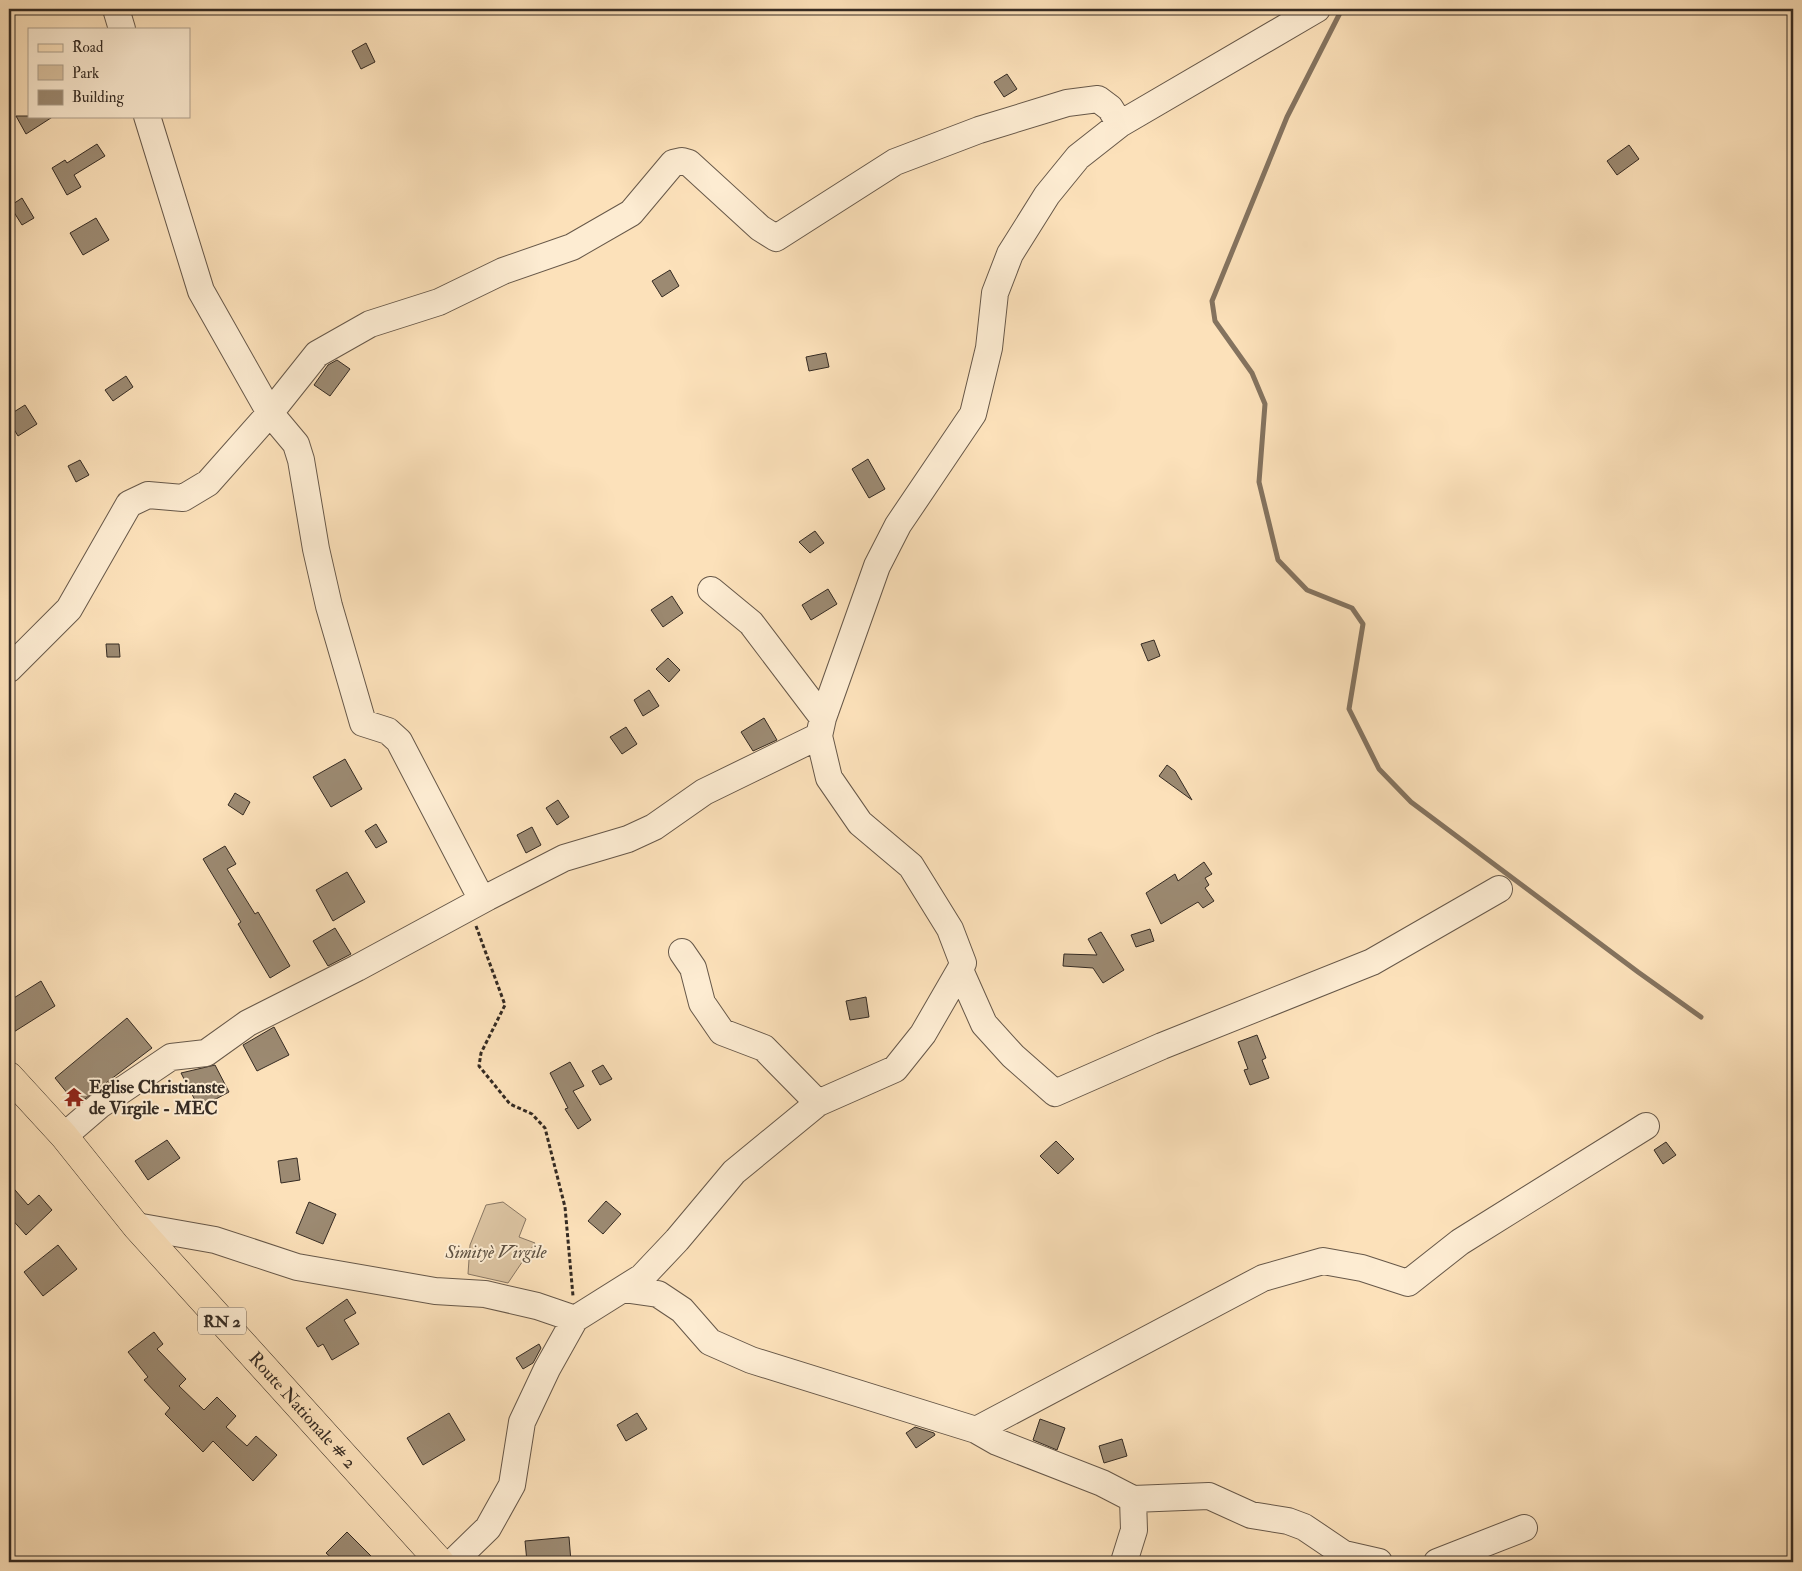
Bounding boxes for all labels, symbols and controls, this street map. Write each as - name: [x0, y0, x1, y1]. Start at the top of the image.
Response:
- legend: [28, 28, 190, 118]
- text: Road: [72, 38, 104, 57]
- text: Park: [72, 64, 99, 83]
- text: Building: [72, 88, 124, 107]
- place label: Eglise Christianste de Virgile - MEC: [89, 1076, 225, 1120]
- temple icon: Eglise Christianste de Virgile - MEC: [63, 1086, 85, 1108]
- park label: Simityè Virgile: [445, 1241, 547, 1264]
- road number: RN 2: [198, 1308, 246, 1334]
- street label: Route Nationale # 2: [243, 1347, 361, 1474]

